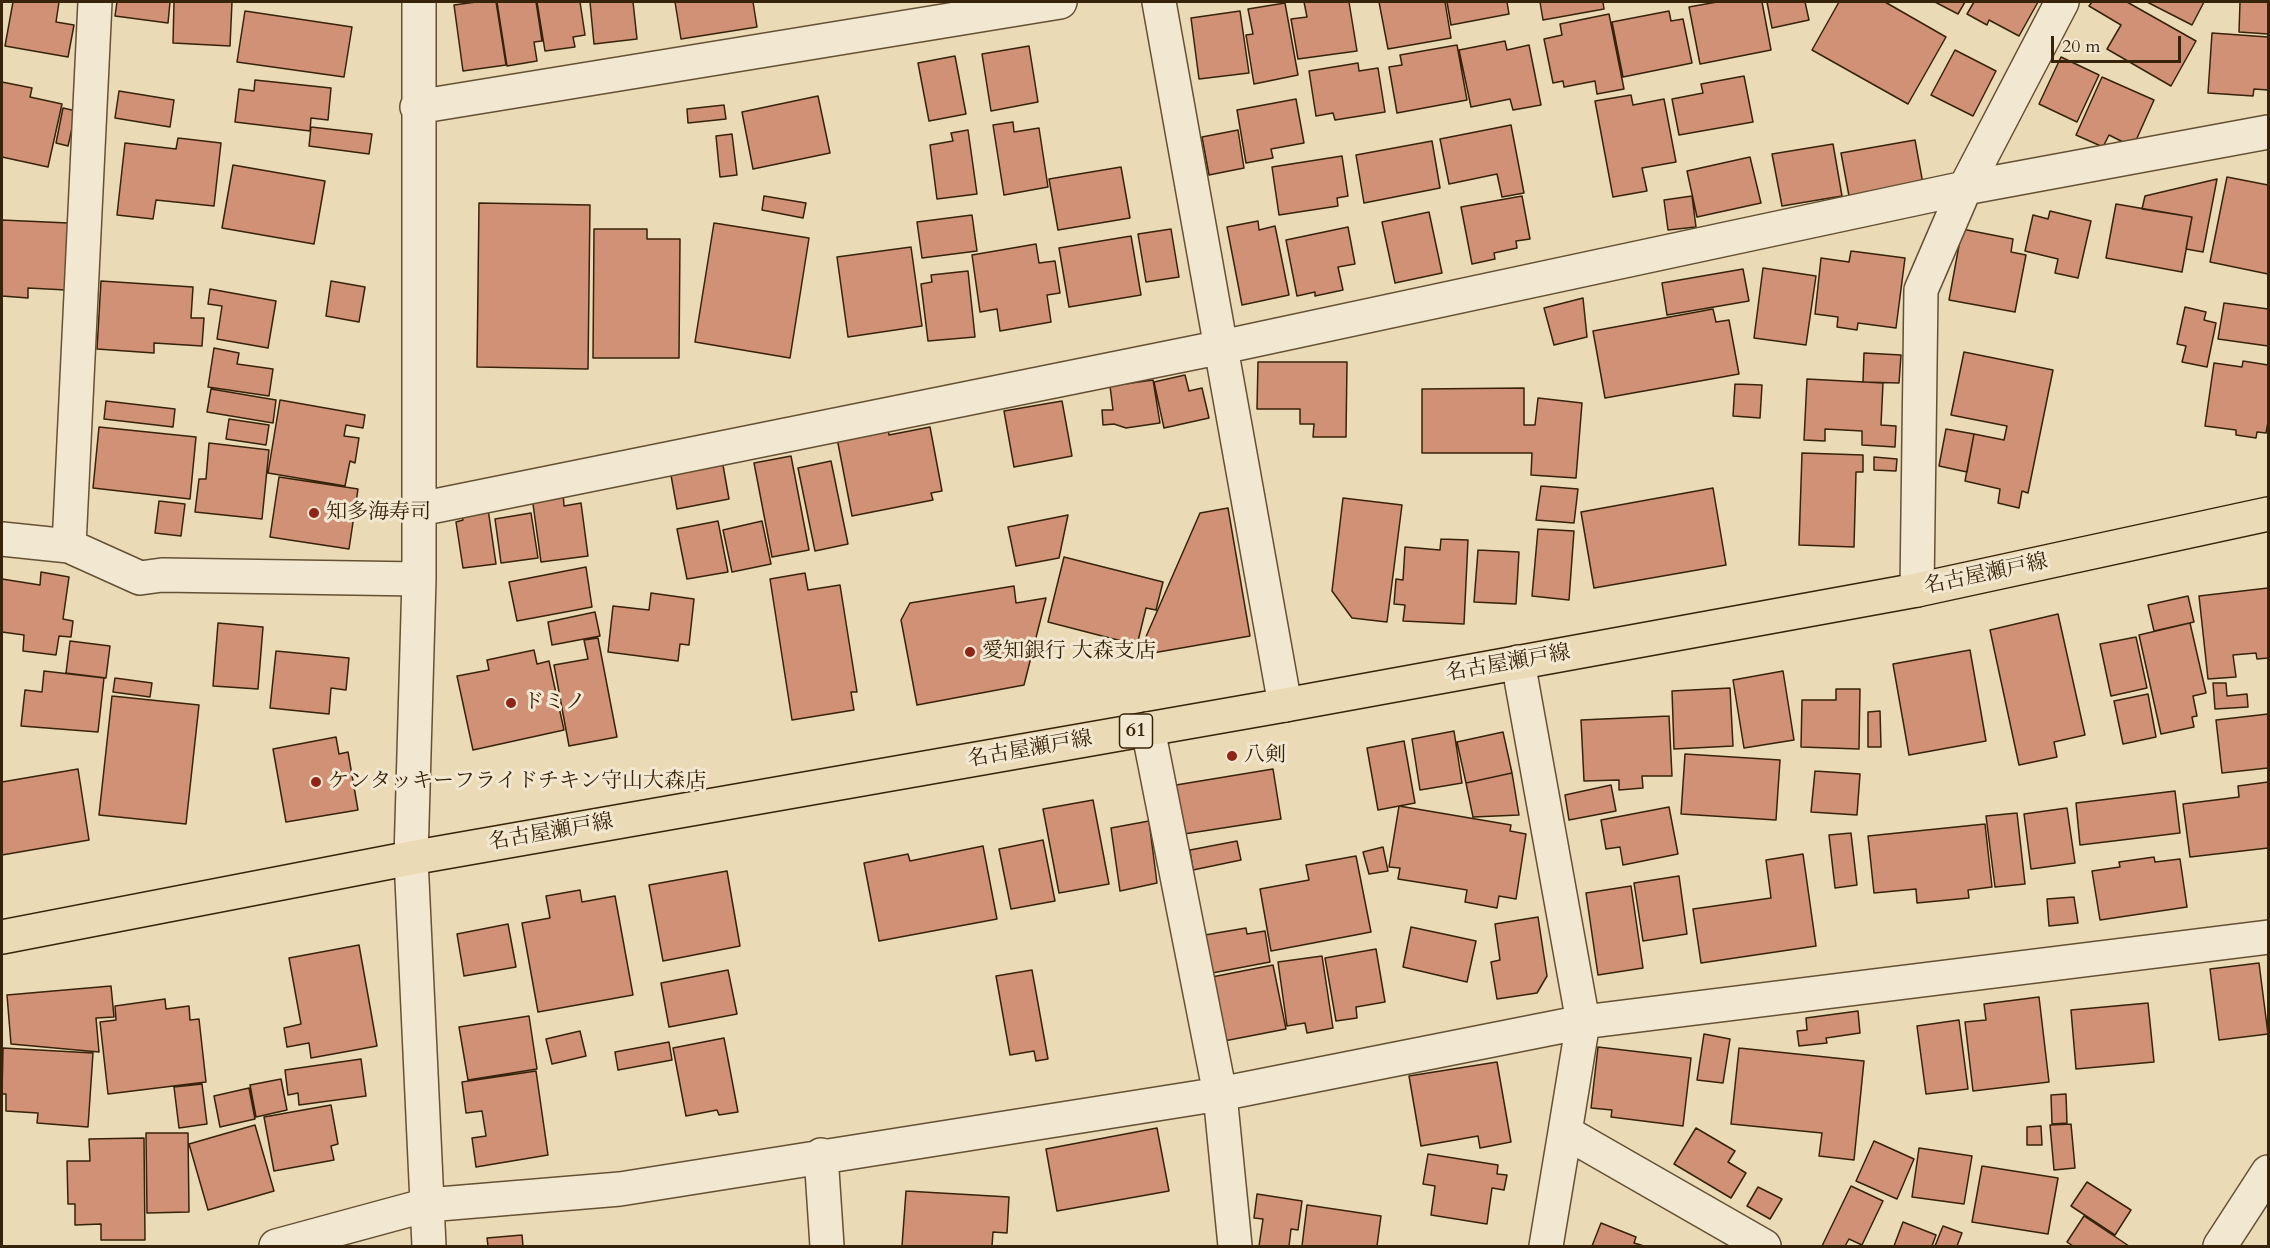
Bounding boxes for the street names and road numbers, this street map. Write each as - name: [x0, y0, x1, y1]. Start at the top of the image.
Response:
- street label: 名古屋瀬戸線: [1922, 550, 2050, 600]
- street label: 名古屋瀬戸線: [1444, 641, 1572, 687]
- road number: 61: [1120, 714, 1152, 748]
- street label: 名古屋瀬戸線: [966, 727, 1094, 773]
- street label: 名古屋瀬戸線: [487, 810, 615, 856]

